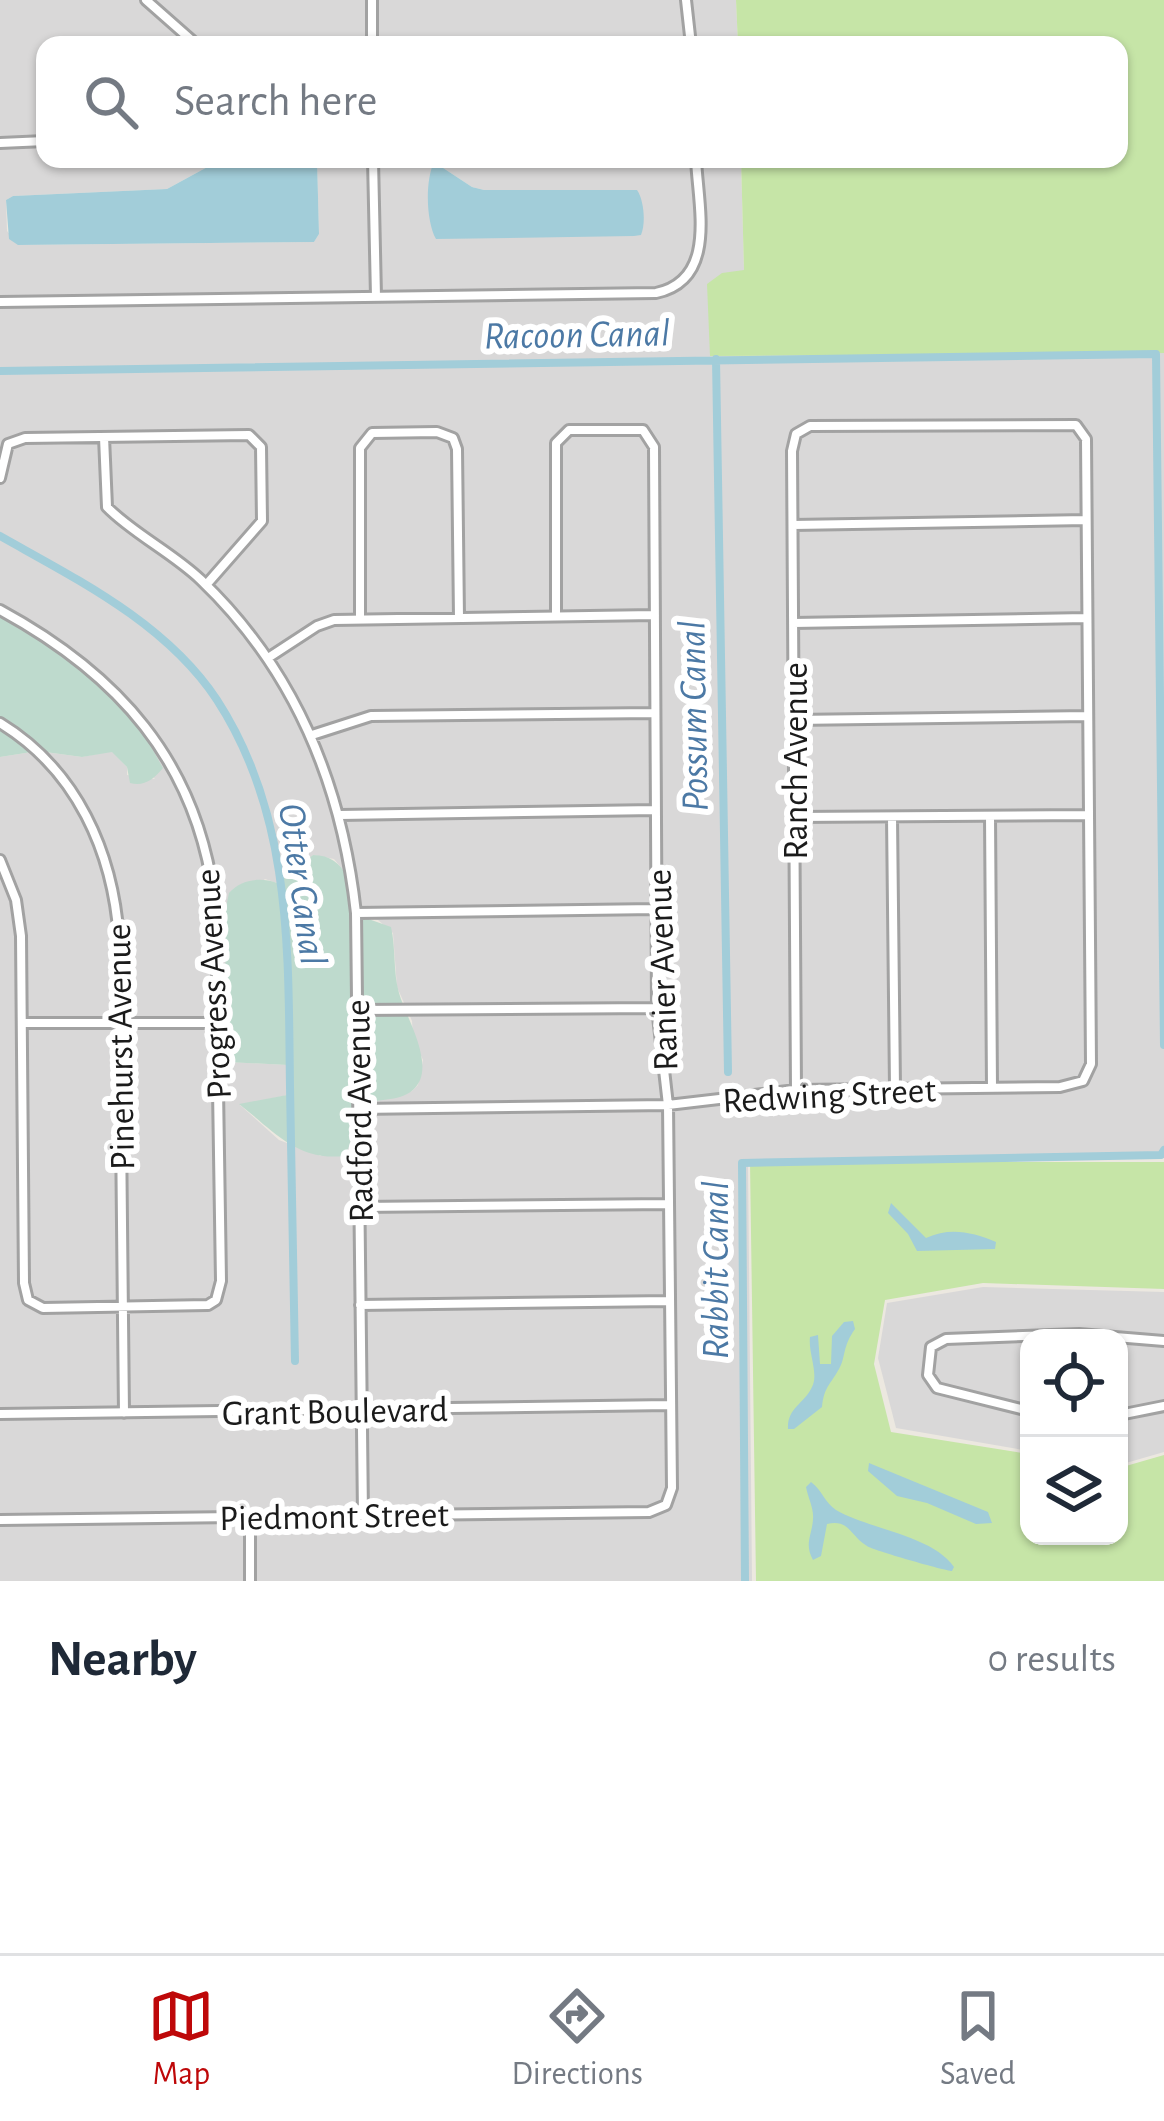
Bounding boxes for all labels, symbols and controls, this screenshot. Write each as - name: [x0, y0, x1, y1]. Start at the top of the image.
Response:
- search box: [36, 36, 1128, 168]
- icon: search: [78, 69, 144, 135]
- text: Search here: [174, 79, 377, 124]
- water label: Racoon Canal: [484, 314, 671, 357]
- water label: Possum Canal: [673, 620, 716, 812]
- street label: Ranch Avenue: [778, 662, 814, 860]
- water label: Otter Canal: [271, 801, 332, 968]
- street label: Progress Avenue: [190, 868, 238, 1100]
- street label: Ranier Avenue: [641, 868, 685, 1071]
- street label: Pinehurst Avenue: [101, 923, 141, 1171]
- street label: Radford Avenue: [340, 999, 380, 1223]
- street label: Redwing Street: [721, 1072, 937, 1120]
- water label: Rabbit Canal: [697, 1181, 736, 1359]
- map controls: [1020, 1329, 1128, 1545]
- button: locate: [1020, 1329, 1128, 1437]
- street label: Grant Boulevard: [222, 1392, 448, 1432]
- button: layers: [1020, 1437, 1128, 1545]
- street label: Piedmont Street: [219, 1497, 450, 1537]
- text: Nearby: [48, 1634, 197, 1685]
- text: 0 results: [988, 1640, 1116, 1679]
- tab: Map: [148, 1983, 214, 2095]
- tab: Directions: [511, 1983, 643, 2095]
- tab: Saved: [940, 1983, 1015, 2095]

